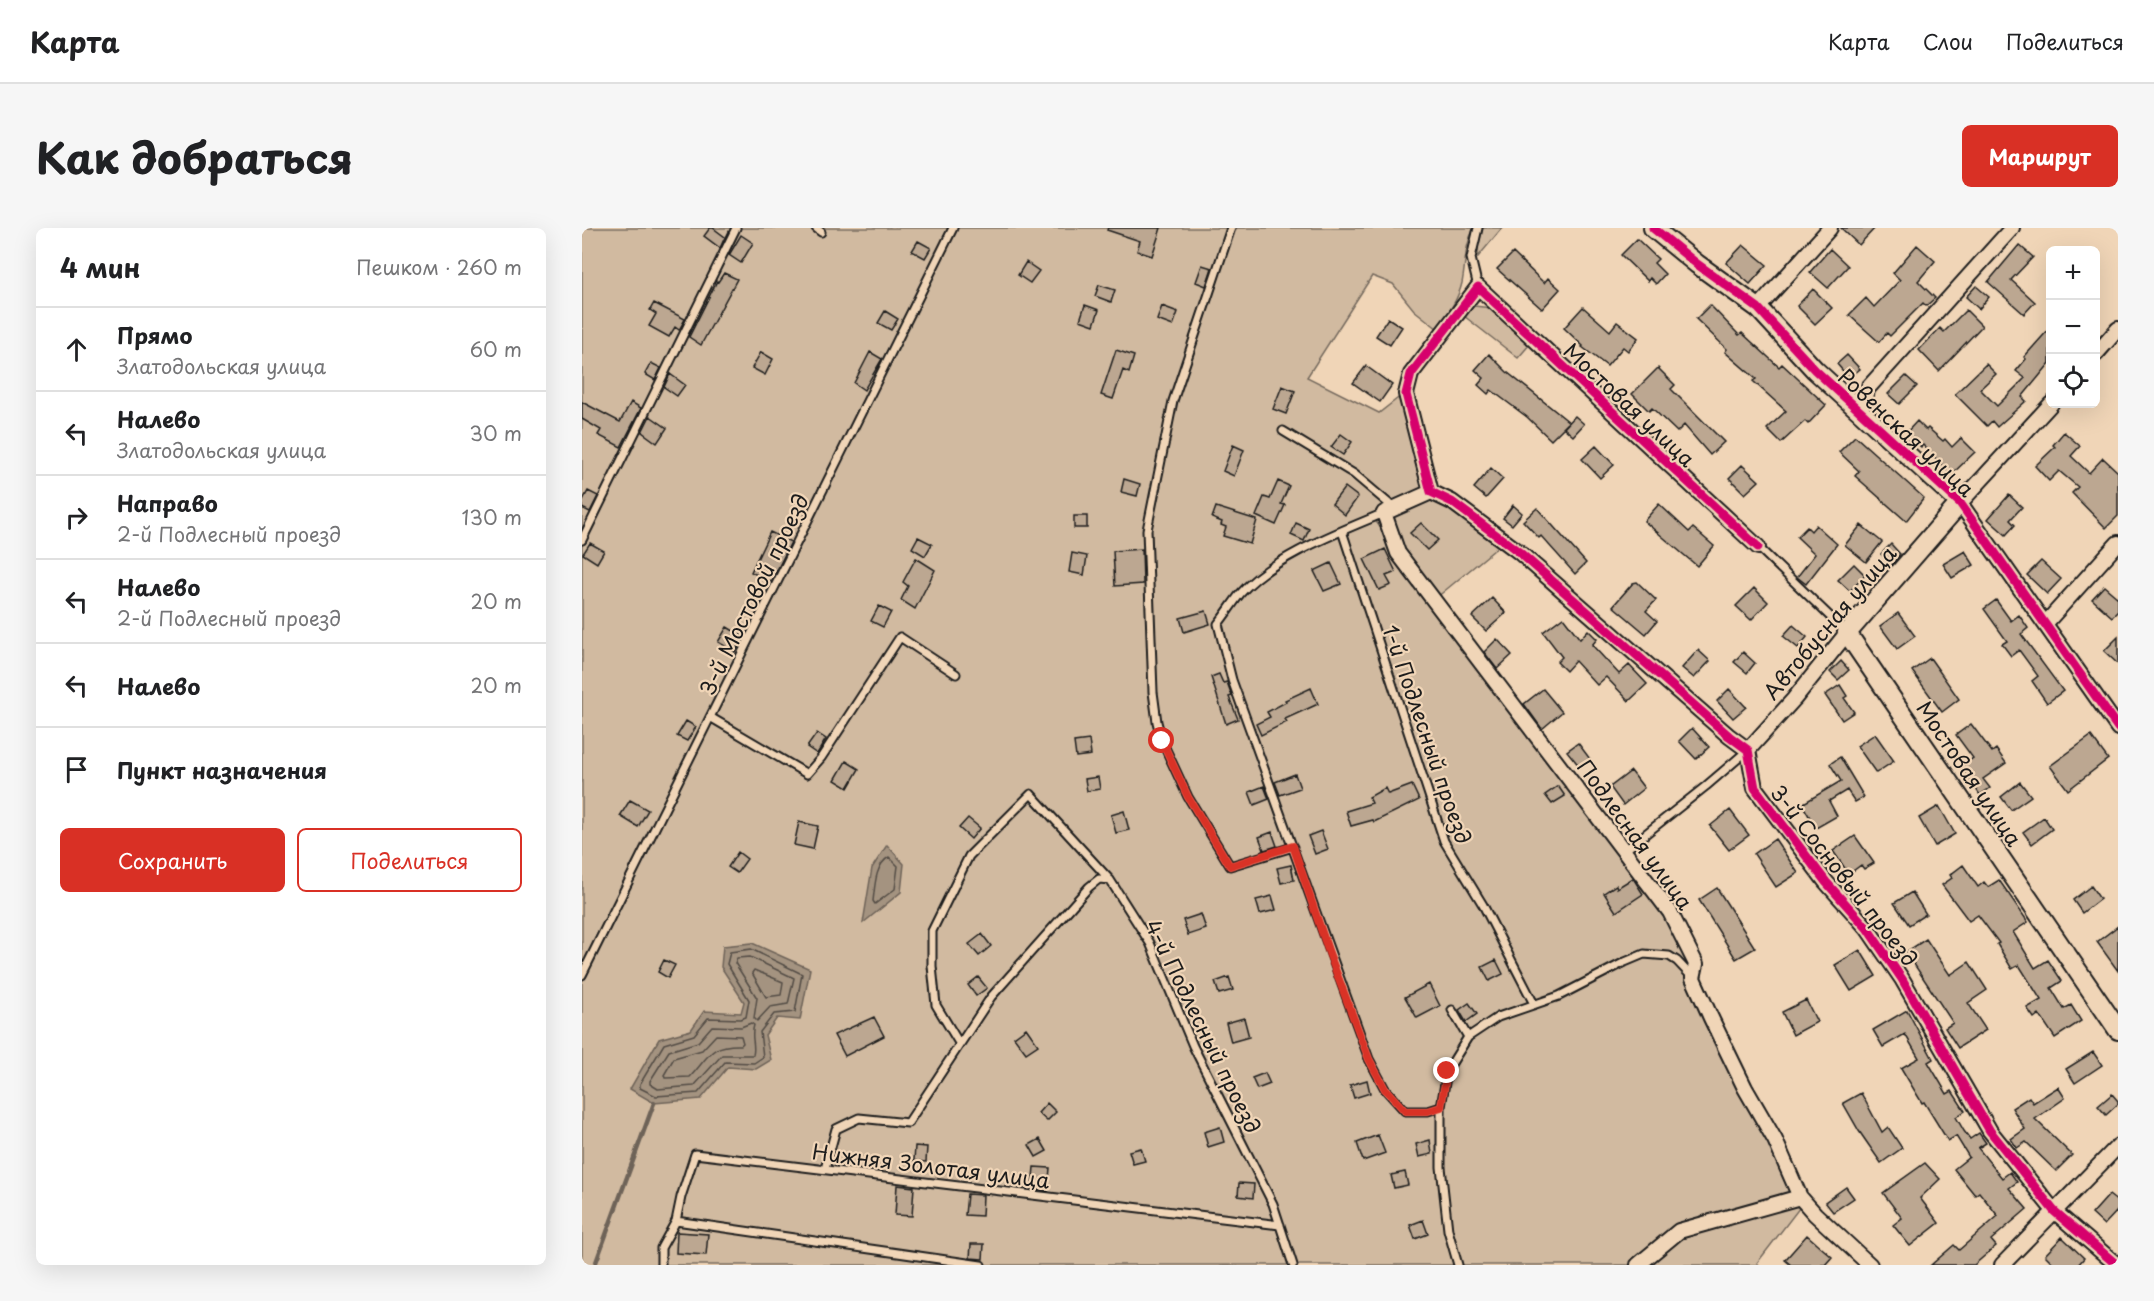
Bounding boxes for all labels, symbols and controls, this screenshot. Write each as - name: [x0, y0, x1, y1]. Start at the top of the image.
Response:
- text: Карта: [30, 20, 120, 63]
- text: Карта: [1828, 25, 1890, 57]
- text: Слои: [1923, 25, 1973, 57]
- text: Поделиться: [2006, 25, 2124, 57]
- text: Как добраться: [36, 125, 353, 188]
- button: Маршрут: [1962, 125, 2118, 187]
- map controls: [2046, 246, 2100, 408]
- button: +: [2046, 246, 2100, 300]
- text: 4 мин: [60, 248, 141, 287]
- text: Пешком · 260 m: [356, 252, 522, 282]
- button: −: [2046, 300, 2100, 354]
- text: Прямо: [117, 318, 192, 351]
- icon: ahead: [60, 333, 93, 366]
- text: 60 m: [470, 334, 522, 364]
- street label: Мостовая улица: [1557, 334, 1703, 474]
- text: Златодольская улица: [117, 351, 326, 381]
- button: locate: [2046, 354, 2100, 408]
- street label: Ровенская улица: [1832, 360, 1983, 504]
- text: Налево: [117, 402, 200, 435]
- icon: left: [60, 417, 93, 450]
- text: 30 m: [469, 418, 522, 448]
- text: Златодольская улица: [117, 435, 326, 465]
- text: Направо: [117, 486, 218, 519]
- street label: 3-й Мостовой проезд: [690, 488, 816, 700]
- icon: right: [60, 501, 93, 534]
- text: 130 m: [462, 502, 522, 532]
- text: 2-й Подлесный проезд: [117, 519, 341, 549]
- street label: Автобусная улица: [1755, 537, 1904, 706]
- text: Налево: [117, 570, 200, 603]
- icon: left: [60, 585, 93, 618]
- text: 20 m: [470, 586, 522, 616]
- text: 2-й Подлесный проезд: [117, 603, 341, 633]
- street label: 1-й Подлесный проезд: [1375, 620, 1481, 848]
- icon: left: [60, 669, 93, 702]
- text: Налево: [117, 669, 200, 702]
- text: 20 m: [470, 670, 522, 700]
- street label: Мостовая улица: [1909, 694, 2031, 853]
- route start: [1148, 727, 1174, 753]
- street label: Подлесная улица: [1570, 752, 1702, 916]
- icon: arrive: [60, 753, 93, 786]
- text: Пункт назначения: [117, 753, 327, 786]
- street label: 3-й Сосновый проезд: [1764, 777, 1926, 973]
- button: Сохранить: [60, 828, 285, 892]
- button: Поделиться: [297, 828, 522, 892]
- street label: 4-й Подлесный проезд: [1138, 914, 1270, 1138]
- route end: [1433, 1057, 1459, 1083]
- street label: Нижняя Золотая улица: [810, 1135, 1052, 1196]

